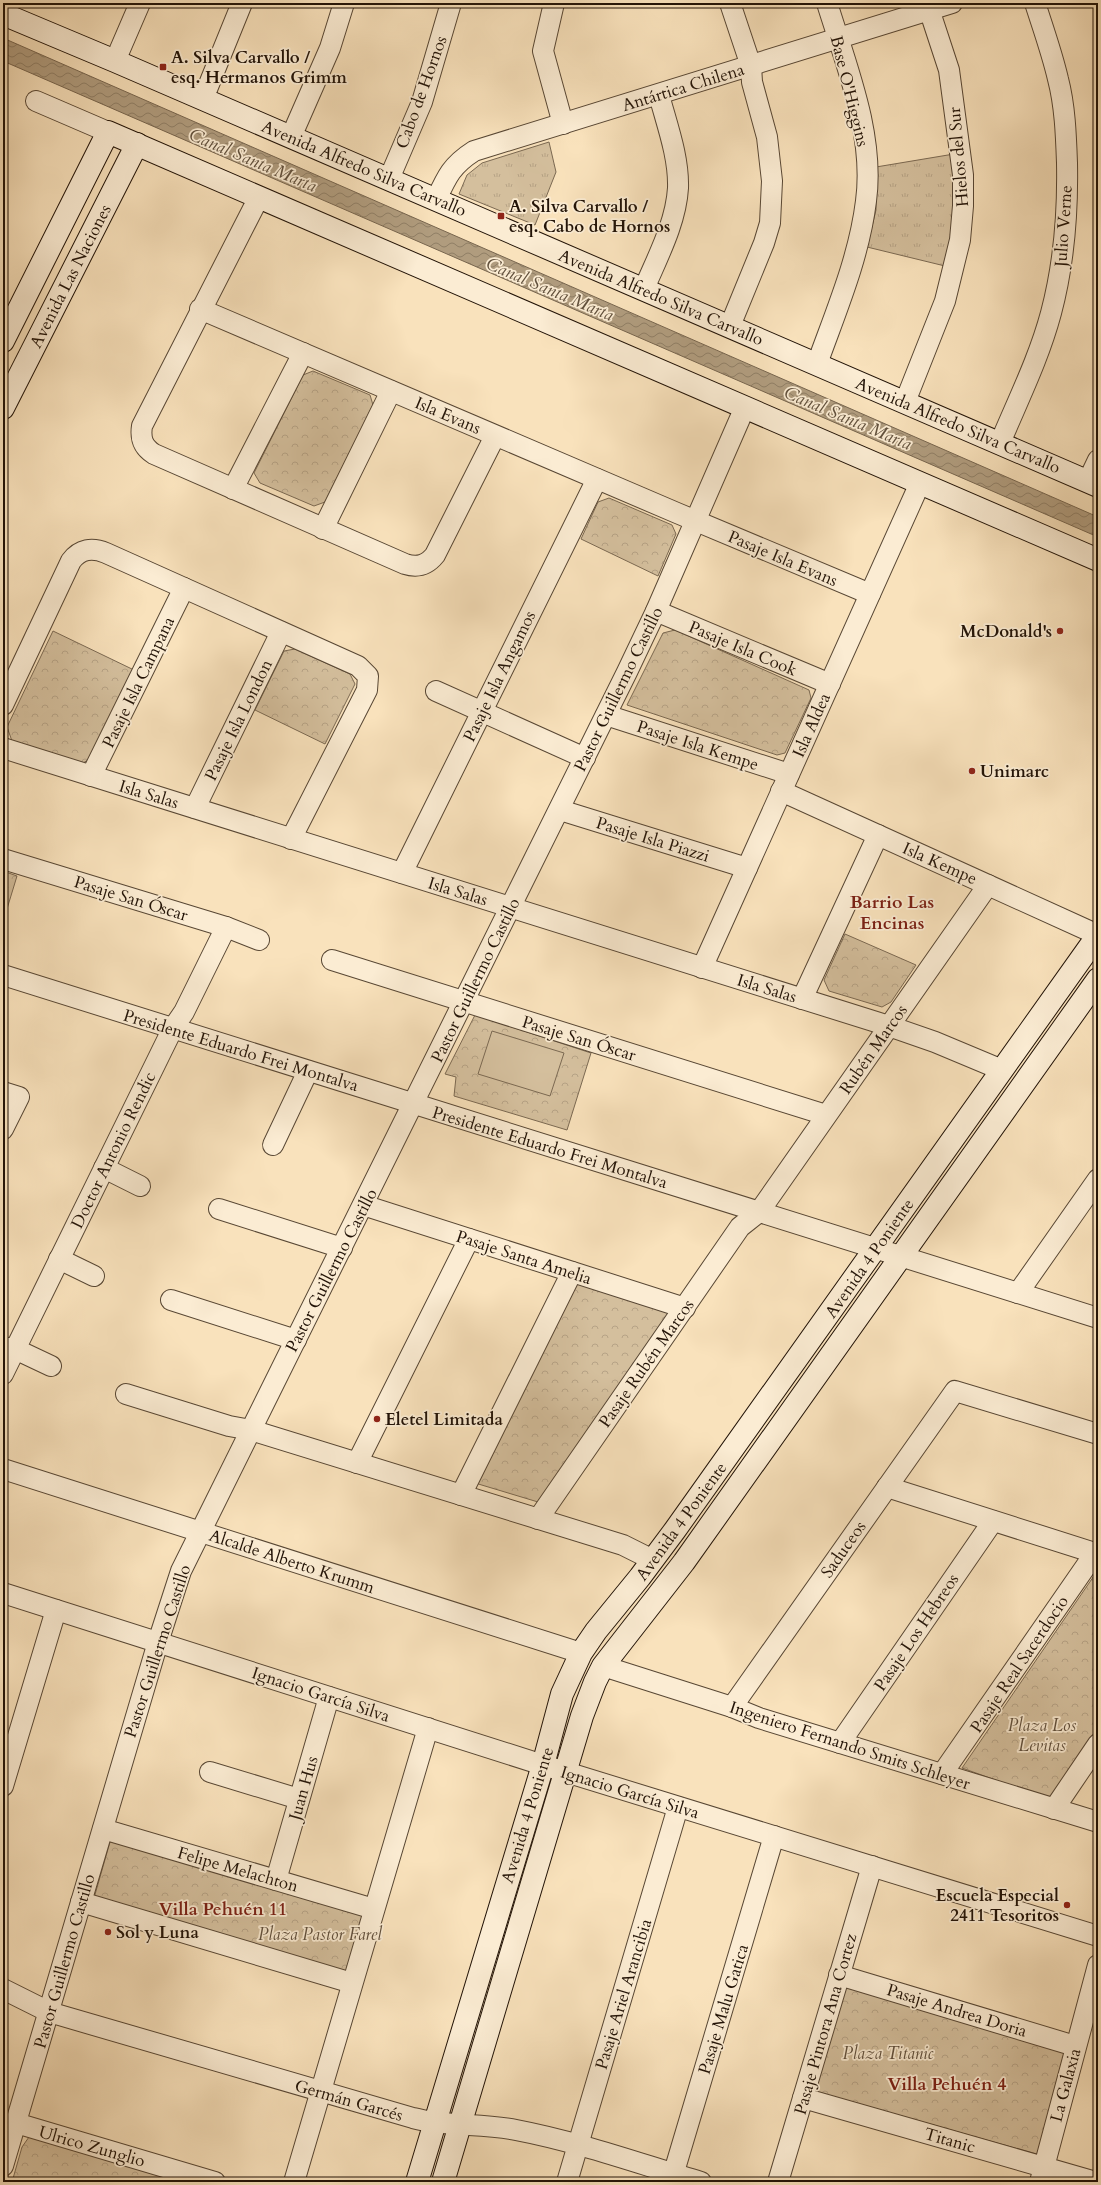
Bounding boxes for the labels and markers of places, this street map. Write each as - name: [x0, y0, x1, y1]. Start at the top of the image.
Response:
- place label: A. Silva Carvallo / esq. Hermanos Grimm: [171, 46, 347, 89]
- marker: A. Silva Carvallo / esq. Hermanos Grimm: [158, 62, 168, 72]
- place label: A. Silva Carvallo / esq. Cabo de Hornos: [509, 195, 670, 238]
- marker: A. Silva Carvallo / esq. Cabo de Hornos: [496, 211, 506, 221]
- place label: McDonald's: [960, 620, 1052, 643]
- marker: McDonald's: [1055, 626, 1065, 636]
- place label: Unimarc: [980, 760, 1049, 783]
- marker: Unimarc: [967, 766, 977, 776]
- place label: Eletel Limitada: [385, 1408, 504, 1431]
- marker: Eletel Limitada: [372, 1414, 382, 1424]
- place label: Escuela Especial 2411 Tesoritos: [936, 1884, 1059, 1927]
- marker: Escuela Especial 2411 Tesoritos: [1062, 1900, 1072, 1910]
- place label: Sol y Luna: [116, 1921, 199, 1944]
- marker: Sol y Luna: [103, 1927, 113, 1937]

